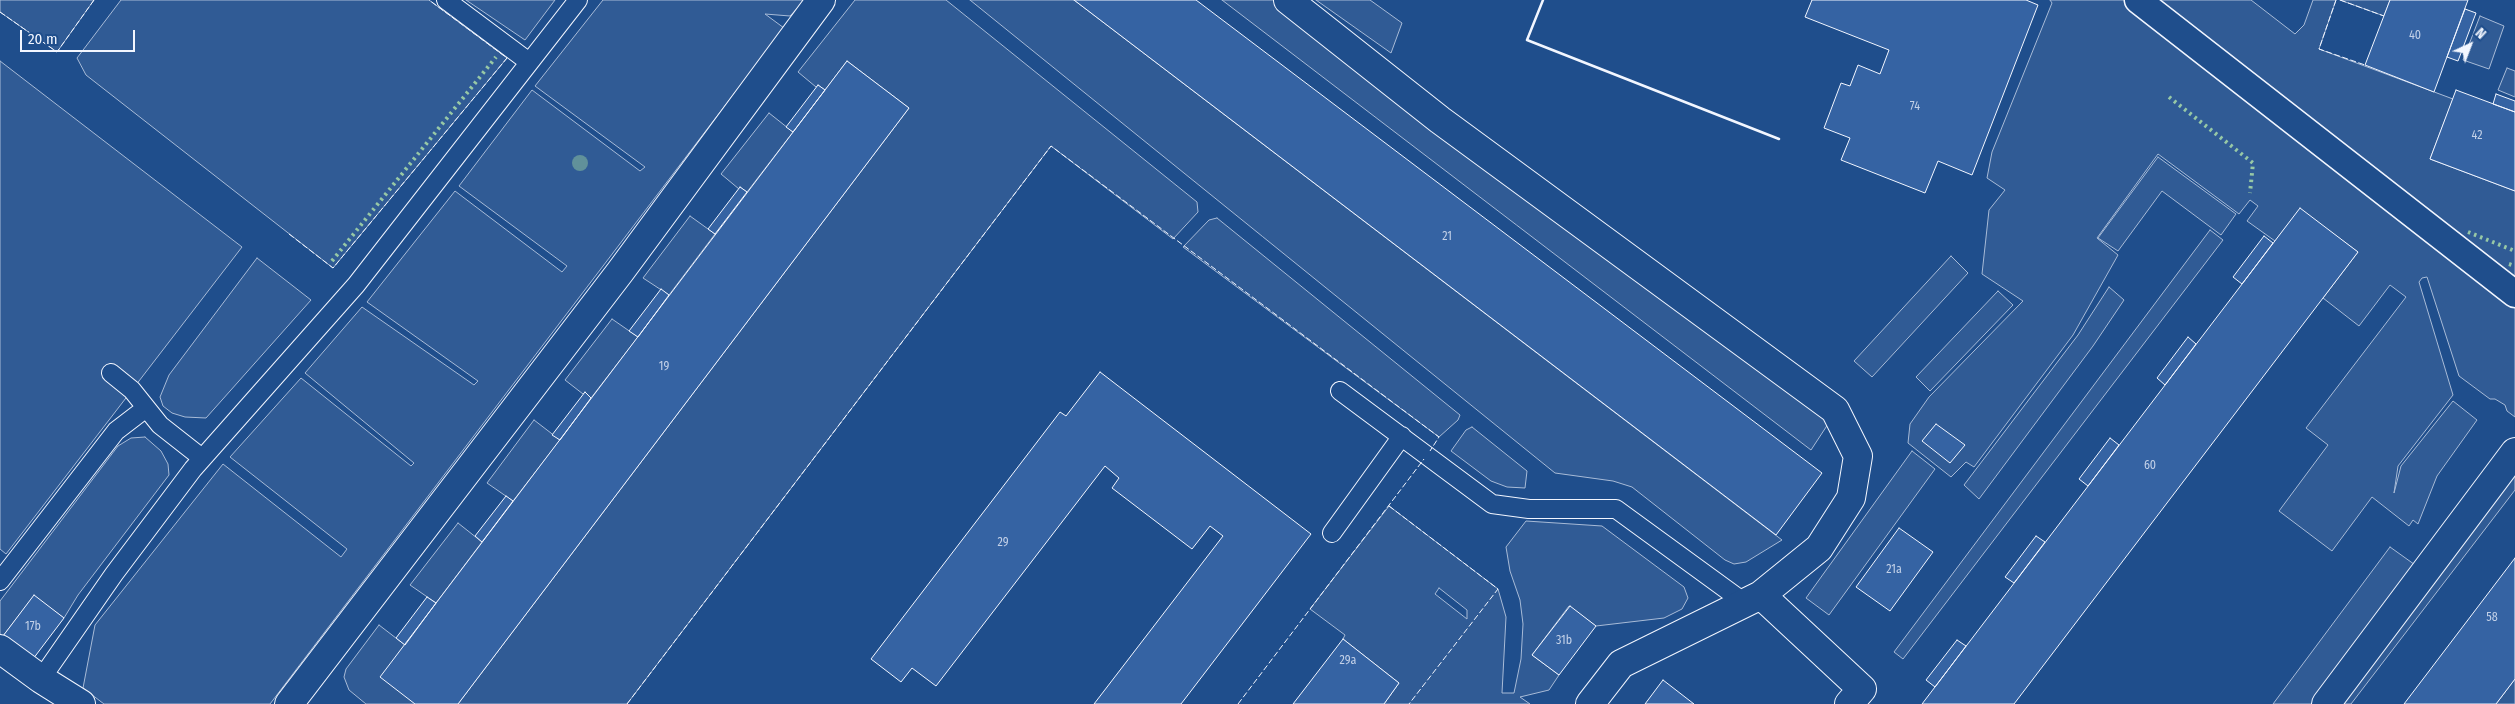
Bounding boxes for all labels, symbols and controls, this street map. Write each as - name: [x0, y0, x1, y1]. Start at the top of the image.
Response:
- scale bar: [22, 20, 138, 52]
- north arrow: [2445, 20, 2495, 70]
- text: N: [2472, 25, 2489, 43]
- house number: 40: [2409, 29, 2421, 43]
- text: 20 m: [28, 30, 58, 48]
- house number: 74: [1910, 100, 1920, 114]
- house number: 42: [2472, 129, 2482, 143]
- house number: 21: [1442, 230, 1452, 244]
- house number: 19: [659, 360, 669, 374]
- house number: 60: [2144, 459, 2156, 473]
- house number: 29: [997, 536, 1009, 550]
- house number: 21a: [1886, 563, 1902, 577]
- house number: 58: [2486, 611, 2498, 625]
- house number: 17b: [25, 620, 41, 634]
- house number: 31b: [1556, 634, 1572, 648]
- house number: 29a: [1340, 654, 1356, 668]

